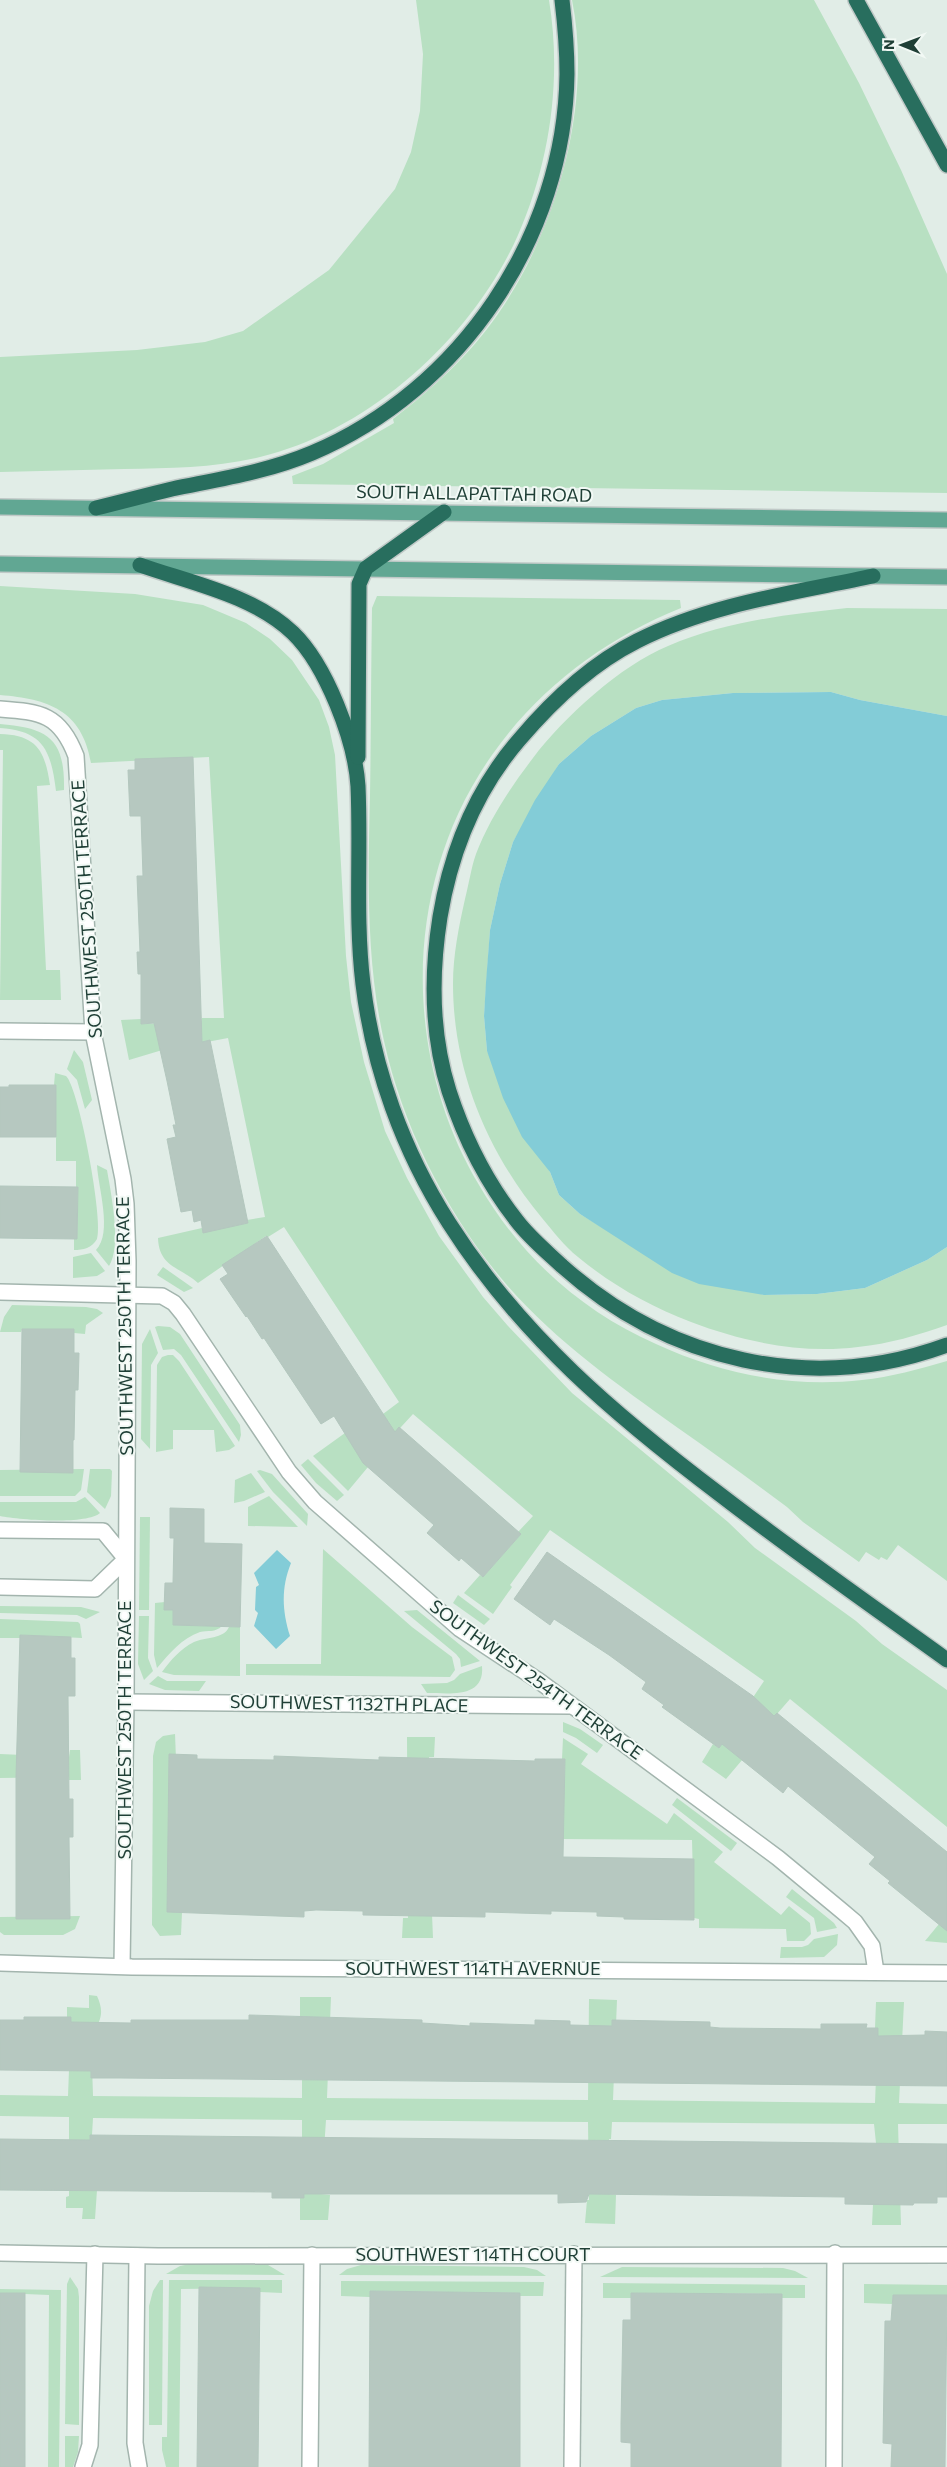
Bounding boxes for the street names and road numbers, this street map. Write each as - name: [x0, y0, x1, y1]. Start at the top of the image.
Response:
- street label: SOUTH ALLAPATTAH ROAD: [356, 480, 592, 506]
- street label: SOUTHWEST 250TH TERRACE: [66, 779, 106, 1039]
- street label: SOUTHWEST 250TH TERRACE: [111, 1196, 137, 1456]
- street label: SOUTHWEST 254TH TERRACE: [426, 1594, 647, 1764]
- street label: SOUTHWEST 250TH TERRACE: [113, 1600, 135, 1860]
- street label: SOUTHWEST 1132TH PLACE: [230, 1690, 468, 1716]
- street label: SOUTHWEST 114TH AVERNUE: [345, 1957, 601, 1979]
- street label: SOUTHWEST 114TH COURT: [355, 2243, 591, 2265]

